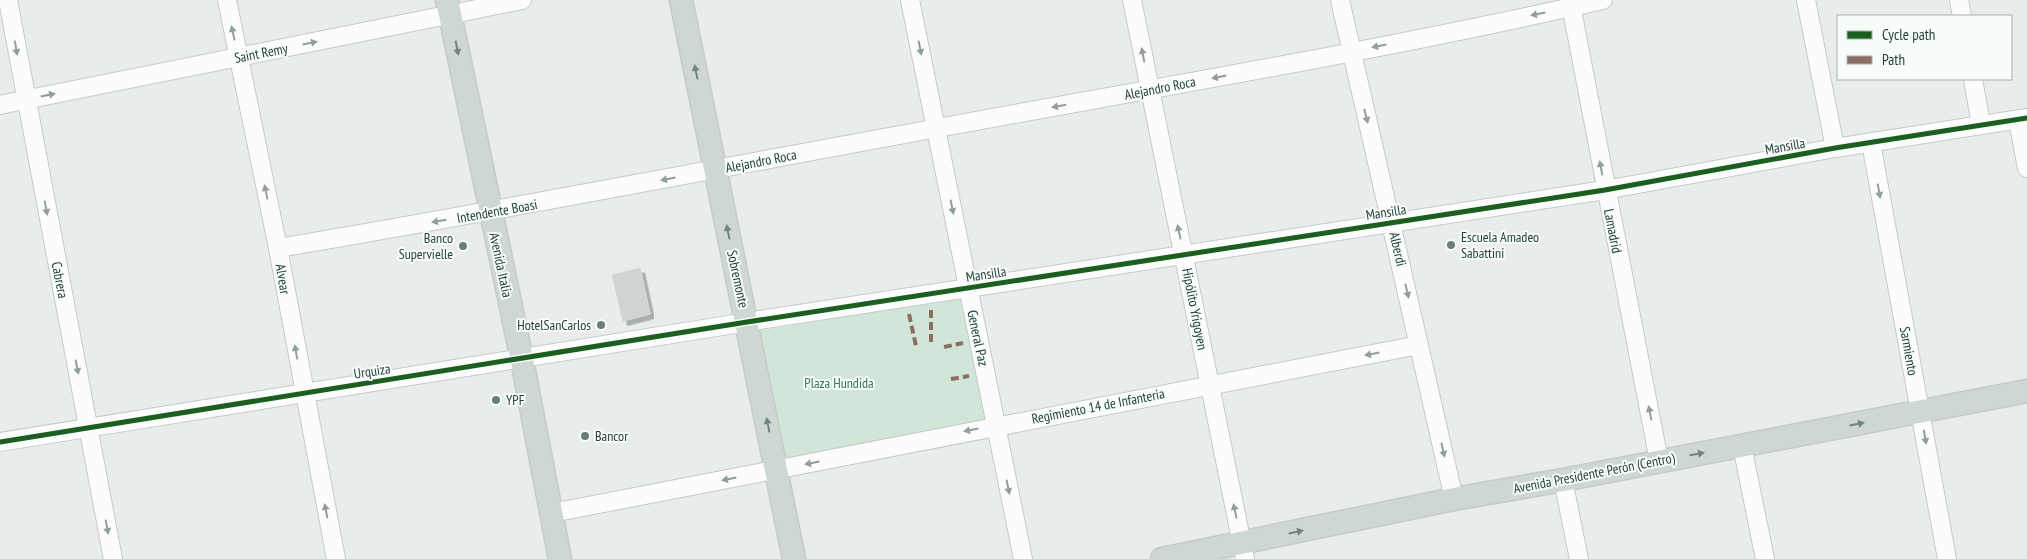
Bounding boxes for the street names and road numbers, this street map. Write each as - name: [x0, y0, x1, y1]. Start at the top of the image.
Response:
- street label: Saint Remy: [233, 39, 290, 67]
- street label: Alejandro Roca: [1123, 72, 1197, 104]
- street label: Mansilla: [1763, 134, 1807, 158]
- street label: Alejandro Roca: [724, 145, 798, 177]
- street label: Intendente Boasi: [455, 195, 539, 227]
- street label: Mansilla: [1365, 200, 1407, 224]
- street label: Lamadrid: [1600, 207, 1626, 255]
- street label: Alberdi: [1385, 230, 1411, 268]
- street label: Avenida Italia: [485, 231, 517, 299]
- street label: Sobremonte: [723, 248, 753, 310]
- street label: Cabrera: [48, 260, 72, 300]
- street label: Alvear: [271, 262, 295, 296]
- street label: Mansilla: [965, 262, 1007, 286]
- street label: Hipólito Yrigoyen: [1178, 267, 1212, 351]
- street label: General Paz: [963, 308, 993, 368]
- street label: Sarmiento: [1896, 325, 1922, 377]
- street label: Urquiza: [352, 359, 392, 383]
- street label: Regimiento 14 de Infanteria: [1030, 384, 1166, 428]
- street label: Avenida Presidente Perón (Centro): [1512, 448, 1677, 497]

